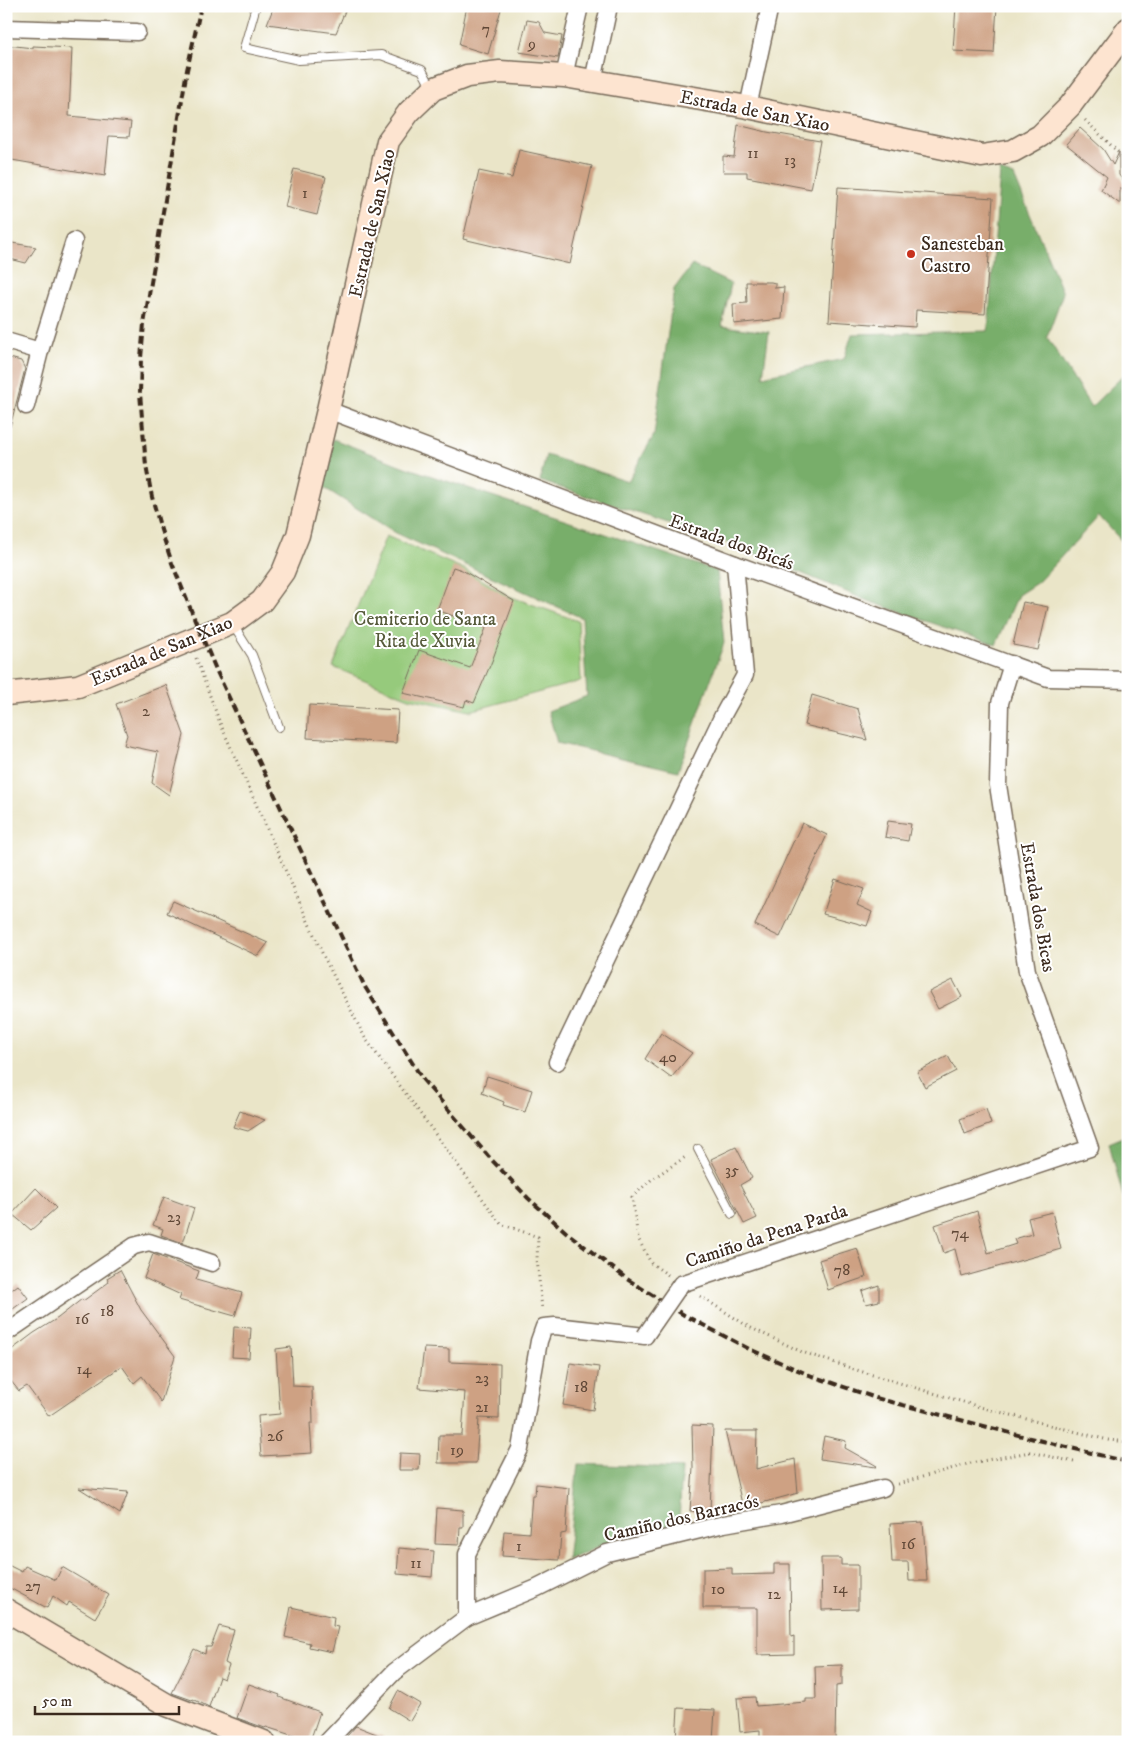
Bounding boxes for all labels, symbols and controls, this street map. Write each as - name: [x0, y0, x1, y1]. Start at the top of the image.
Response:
- house number: 7: [482, 19, 490, 39]
- house number: 9: [527, 34, 536, 54]
- street label: Estrada de San Xiao: [678, 86, 832, 137]
- house number: 11: [747, 143, 759, 163]
- street label: Estrada de San Xiao: [344, 147, 401, 300]
- house number: 13: [784, 150, 796, 170]
- house number: 1: [302, 183, 308, 203]
- place label: Sanesteban Castro: [921, 233, 1004, 278]
- marker: Sanesteban Castro: [905, 248, 917, 260]
- street label: Estrada dos Bicás: [666, 509, 797, 576]
- park label: Cemiterio de Santa Rita de Xuvia: [354, 608, 496, 653]
- street label: Estrada de San Xiao: [87, 611, 236, 692]
- house number: 2: [142, 701, 150, 721]
- street label: Estrada dos Bicas: [1015, 841, 1060, 974]
- house number: 40: [659, 1047, 677, 1067]
- house number: 35: [725, 1160, 739, 1180]
- street label: Camiño da Pena Parda: [683, 1199, 850, 1273]
- house number: 23: [167, 1207, 181, 1227]
- house number: 74: [951, 1223, 969, 1243]
- house number: 78: [834, 1260, 850, 1280]
- house number: 18: [100, 1301, 114, 1321]
- house number: 16: [75, 1309, 90, 1329]
- house number: 14: [76, 1359, 92, 1379]
- house number: 23: [475, 1368, 489, 1388]
- house number: 18: [574, 1377, 588, 1397]
- house number: 21: [475, 1397, 489, 1417]
- house number: 26: [267, 1426, 284, 1446]
- house number: 19: [450, 1440, 464, 1460]
- street label: Camiño dos Barracós: [602, 1489, 761, 1547]
- house number: 16: [901, 1534, 916, 1554]
- house number: 1: [516, 1536, 522, 1556]
- house number: 11: [410, 1553, 422, 1573]
- house number: 27: [25, 1576, 41, 1596]
- house number: 14: [832, 1578, 848, 1598]
- house number: 10: [711, 1579, 725, 1599]
- house number: 12: [767, 1584, 781, 1604]
- scale bar: [35, 1683, 179, 1715]
- text: 50 m: [42, 1692, 72, 1711]

